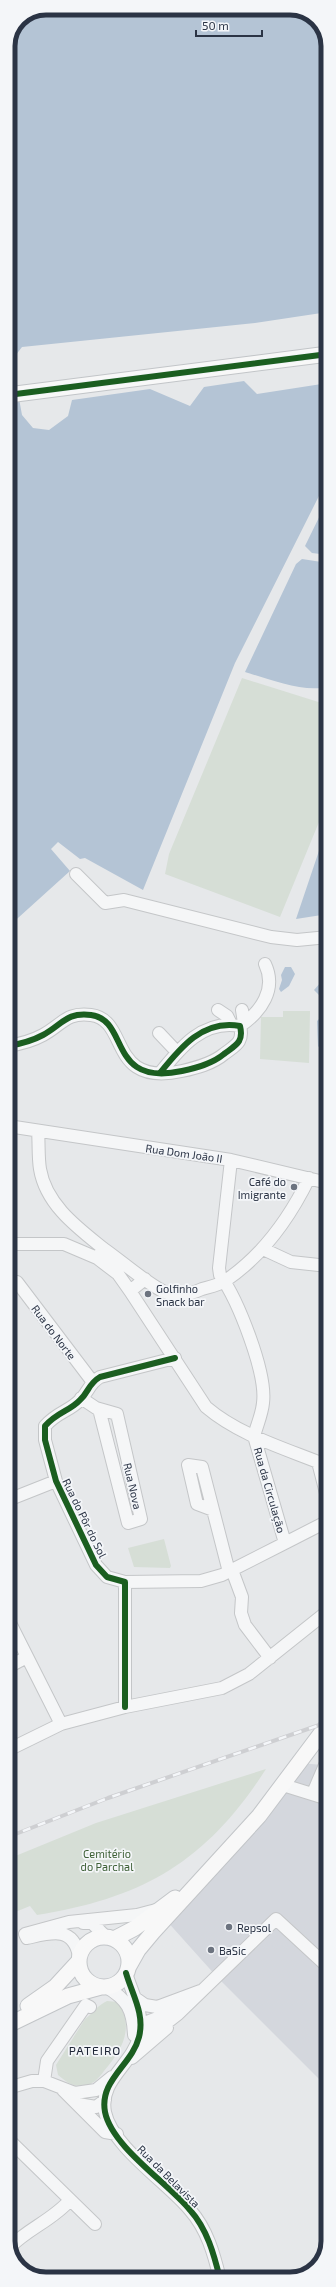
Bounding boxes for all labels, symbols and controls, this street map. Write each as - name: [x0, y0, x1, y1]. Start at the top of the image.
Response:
- scale bar: [196, 12, 262, 38]
- text: 50 m: [202, 18, 229, 32]
- street label: Rua Dom João II: [145, 1141, 223, 1165]
- place label: Café do Imigrante: [238, 1175, 286, 1201]
- marker: Café do Imigrante: [289, 1182, 299, 1192]
- place label: Golfinho Snack bar: [156, 1282, 205, 1308]
- marker: Golfinho Snack bar: [143, 1289, 153, 1299]
- street label: Rua do Norte: [29, 1302, 79, 1362]
- street label: Rua da Circulação: [251, 1446, 288, 1534]
- street label: Rua Nova: [121, 1461, 145, 1511]
- street label: Rua do Pôr do Sol: [60, 1476, 110, 1560]
- park label: Cemitério do Parchal: [81, 1847, 134, 1873]
- place label: Repsol: [237, 1921, 272, 1934]
- marker: Repsol: [224, 1922, 234, 1932]
- place label: BaSic: [219, 1944, 246, 1957]
- marker: BaSic: [206, 1945, 216, 1955]
- district label: PATEIRO: [69, 2043, 121, 2057]
- street label: Rua da Belavista: [135, 2142, 203, 2210]

